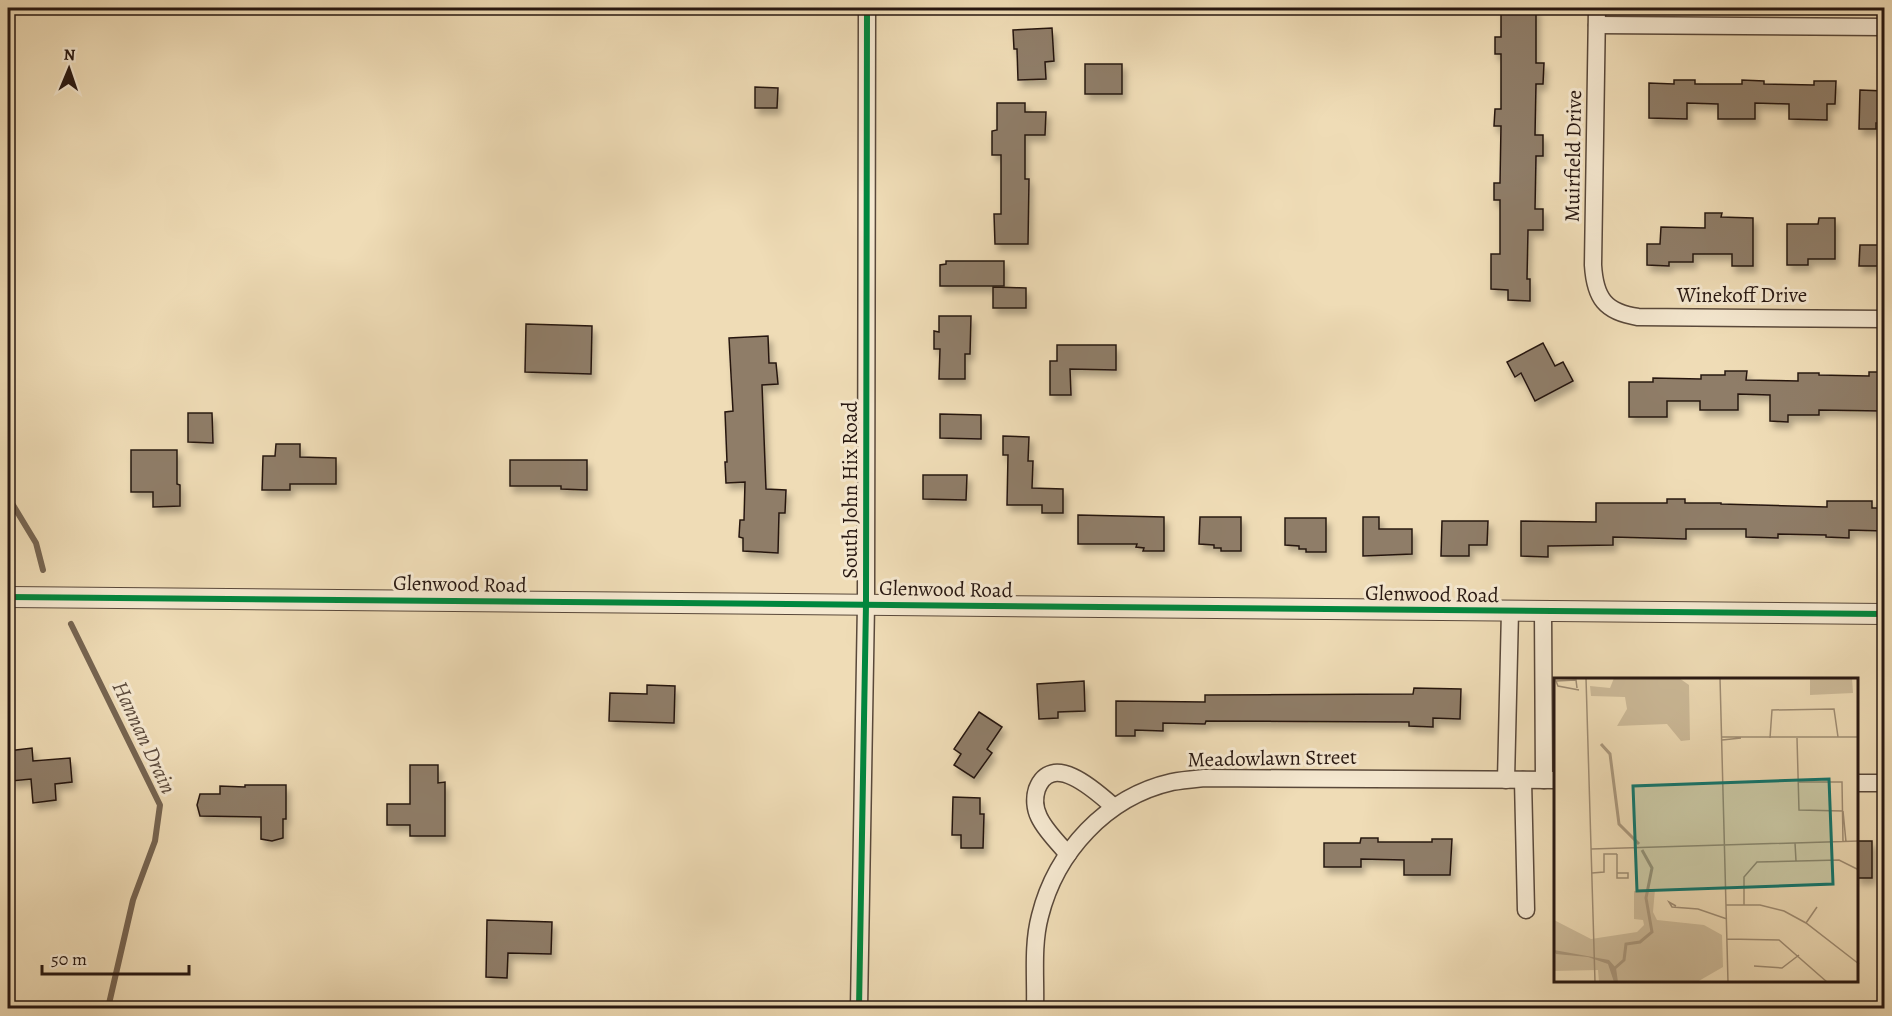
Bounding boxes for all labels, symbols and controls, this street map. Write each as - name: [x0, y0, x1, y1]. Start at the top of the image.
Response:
- north arrow: [39, 39, 99, 99]
- text: N: [63, 44, 76, 66]
- street label: Muirfield Drive: [1558, 90, 1588, 222]
- street label: Winekoff Drive: [1676, 281, 1807, 309]
- street label: South John Hix Road: [836, 400, 864, 579]
- street label: Glenwood Road: [393, 569, 528, 599]
- street label: Glenwood Road: [879, 574, 1014, 604]
- street label: Glenwood Road: [1365, 579, 1500, 609]
- water label: Hannan Drain: [105, 676, 183, 799]
- inset map: [1554, 678, 1859, 983]
- street label: Meadowlawn Street: [1187, 743, 1357, 773]
- scale bar: [42, 938, 189, 976]
- text: 50 m: [51, 947, 87, 971]

